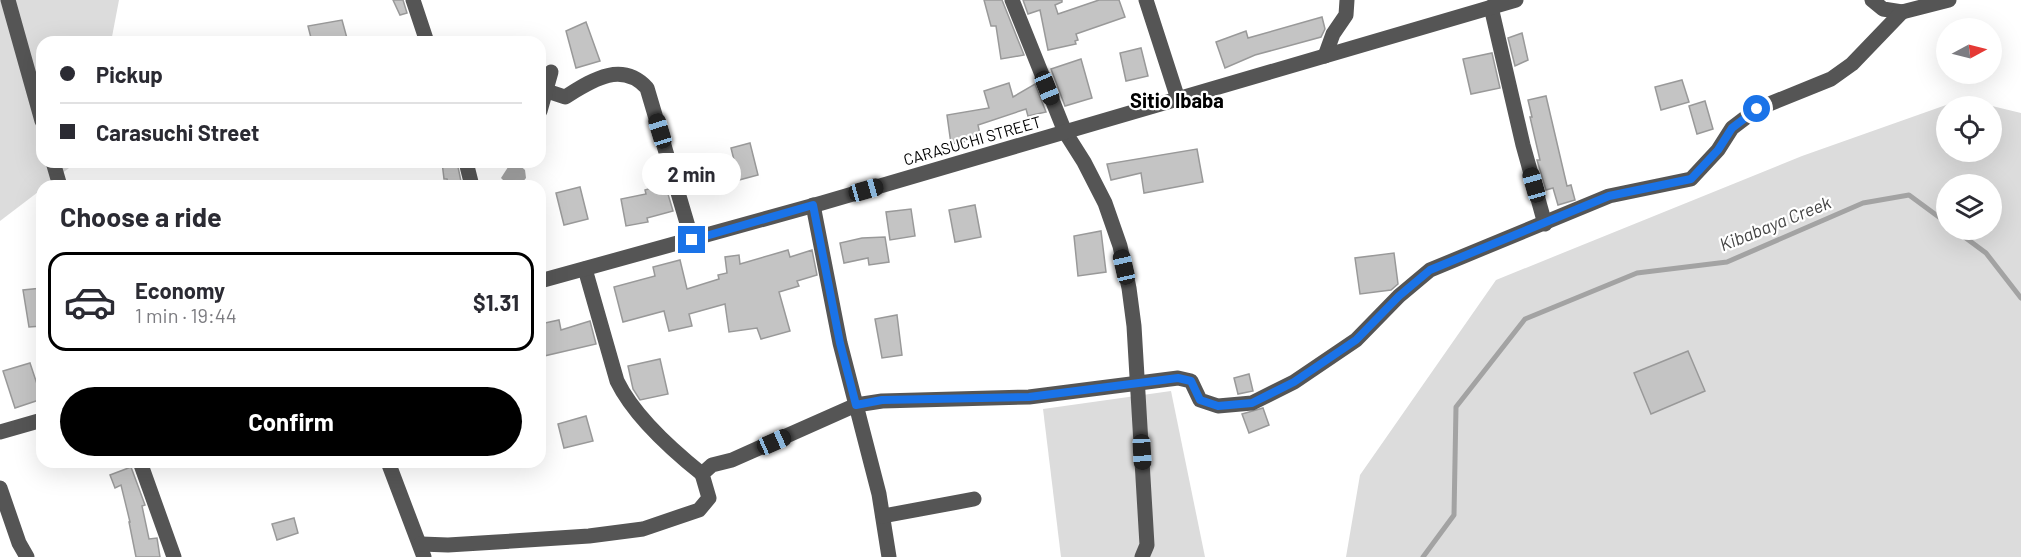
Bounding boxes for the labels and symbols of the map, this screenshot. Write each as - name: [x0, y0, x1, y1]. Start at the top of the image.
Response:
- north arrow: [1936, 18, 2002, 84]
- car: [1032, 68, 1062, 108]
- district label: Sitio Ibaba: [1130, 88, 1224, 112]
- route start: [1743, 95, 1770, 122]
- car: [646, 111, 674, 151]
- street label: CARASUCHI STREET: [901, 111, 1043, 169]
- callout: 2 min: [642, 153, 742, 195]
- car: [1520, 165, 1548, 205]
- car: [846, 176, 886, 204]
- water label: Kibabaya Creek: [1716, 191, 1834, 255]
- route end: [678, 226, 705, 253]
- car: [1111, 247, 1137, 287]
- car: [754, 426, 794, 458]
- car: [1132, 434, 1152, 470]

